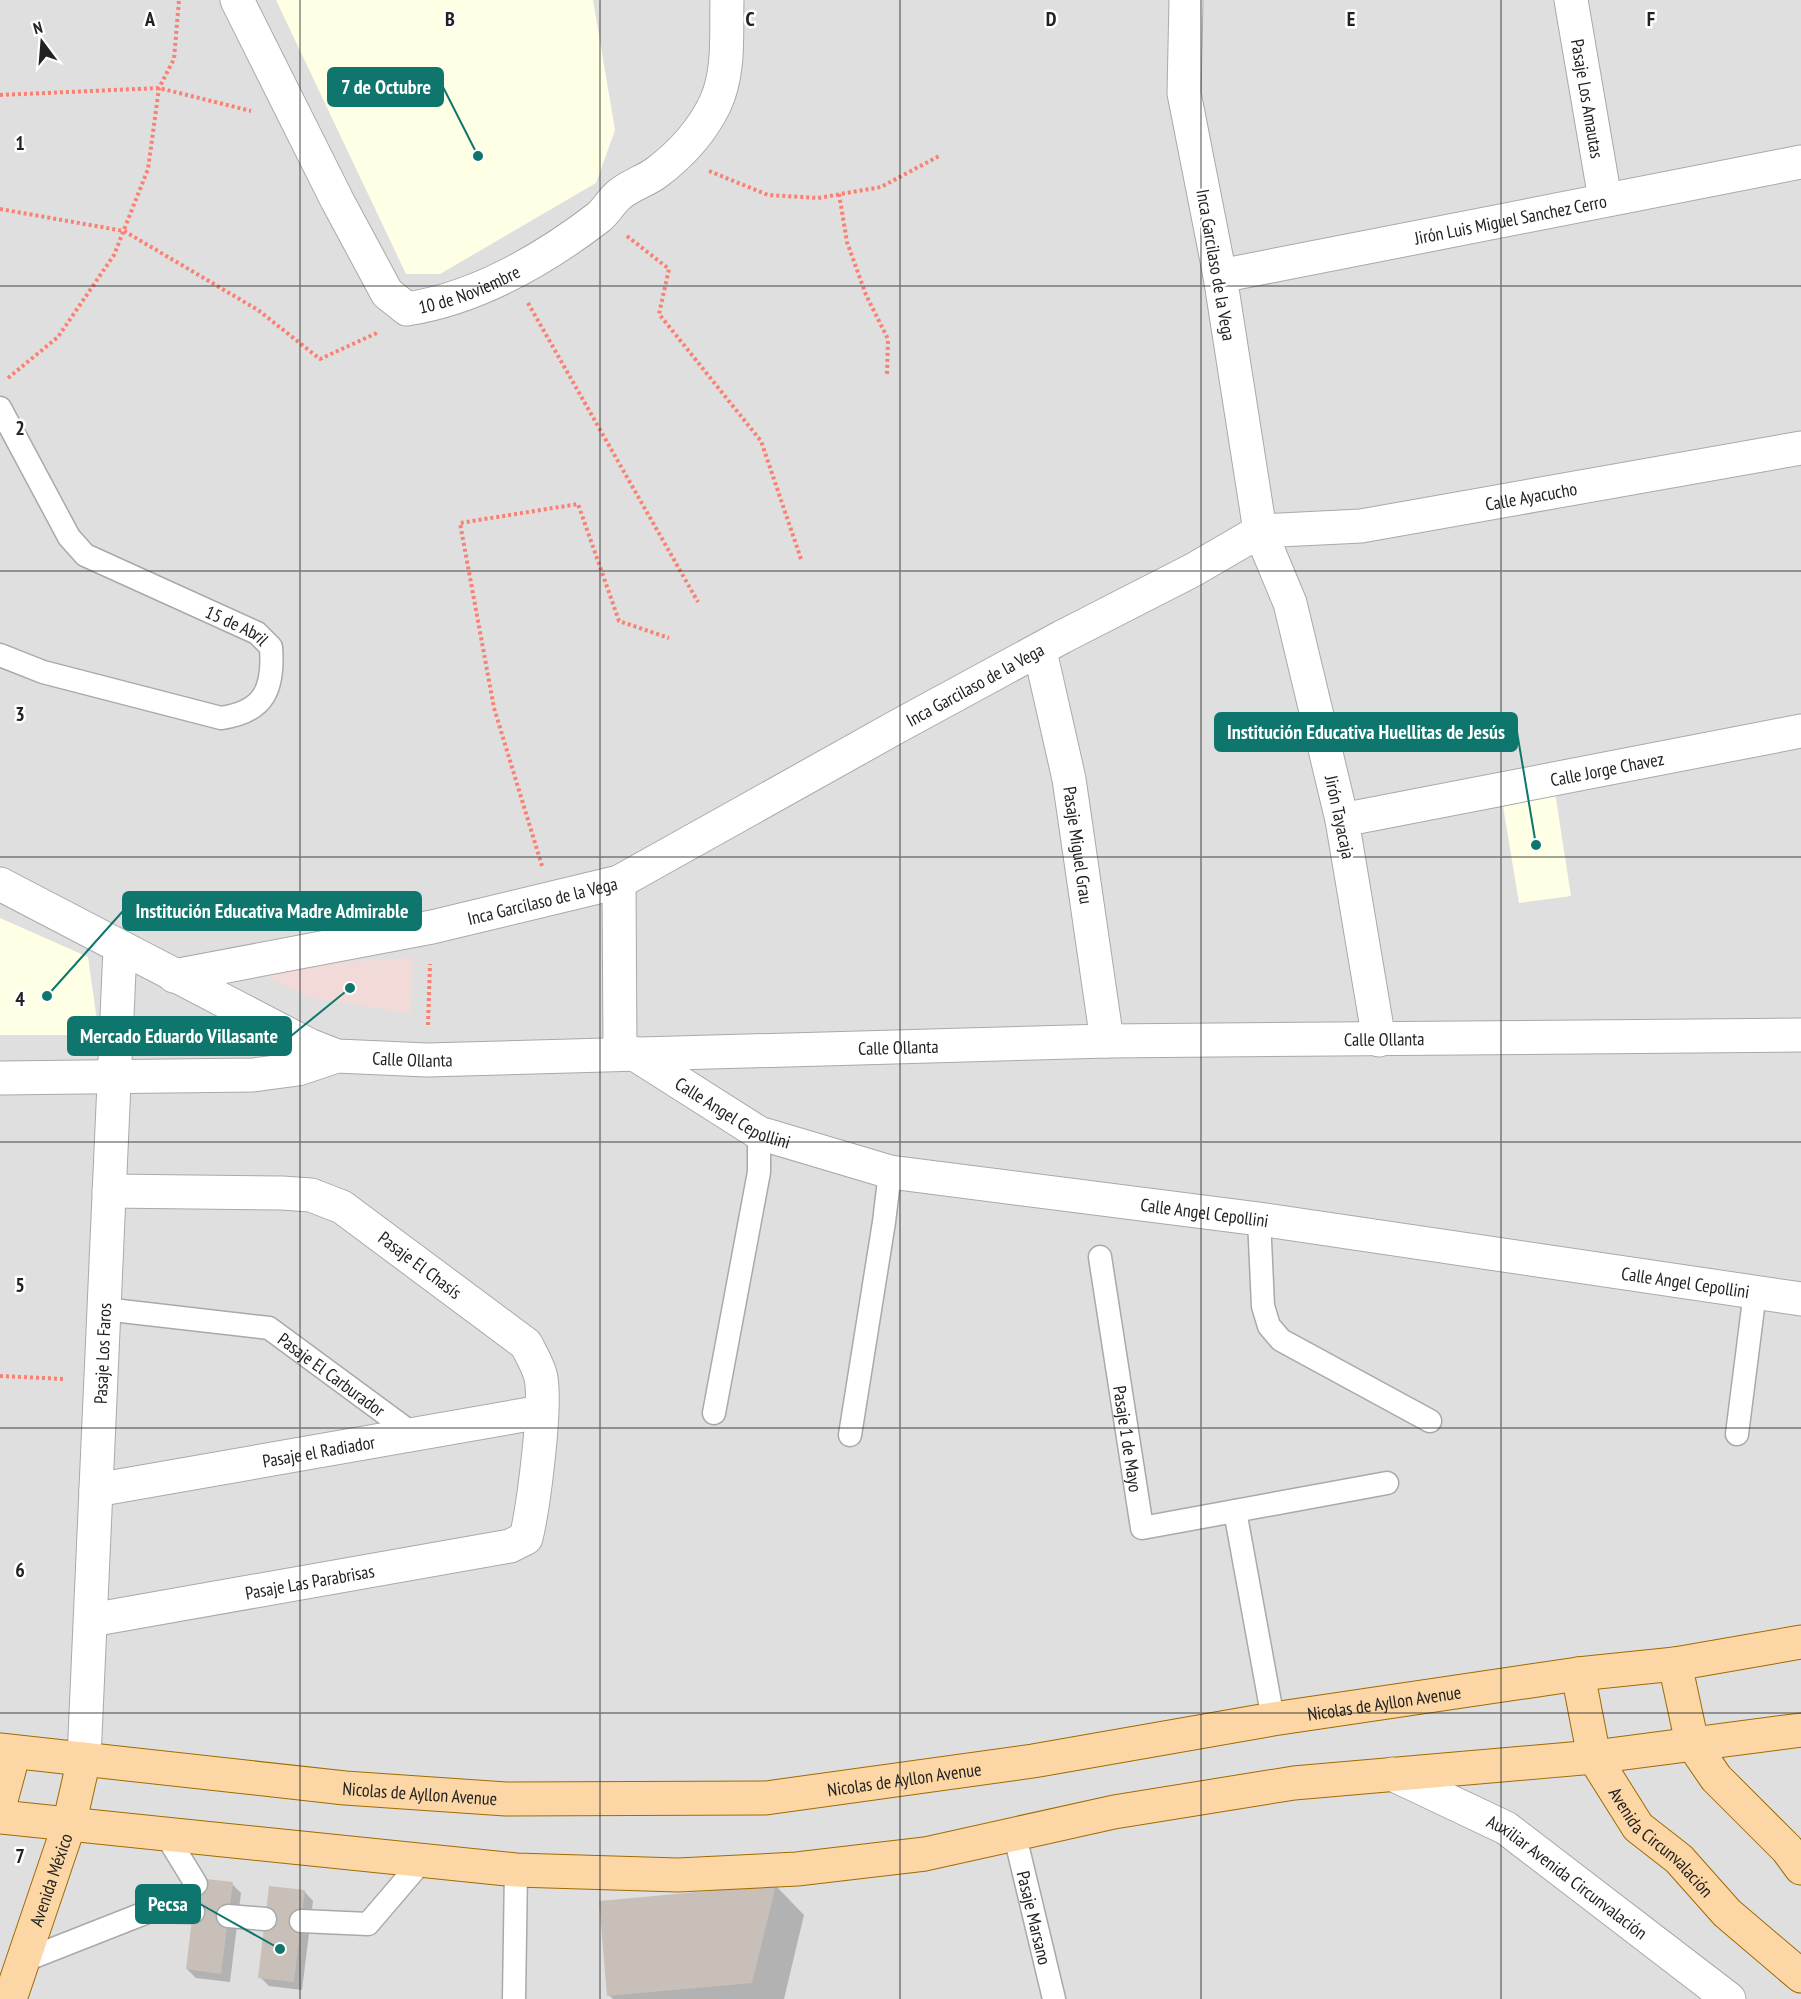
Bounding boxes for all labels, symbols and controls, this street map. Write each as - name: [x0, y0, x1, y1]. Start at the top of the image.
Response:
- text: A: [144, 6, 156, 32]
- text: B: [445, 6, 455, 32]
- text: C: [745, 6, 755, 32]
- text: D: [1046, 6, 1057, 32]
- text: E: [1347, 6, 1355, 32]
- text: F: [1647, 6, 1655, 32]
- north arrow: [12, 12, 72, 72]
- text: N: [31, 17, 45, 38]
- street label: Pasaje Los Amautas: [1566, 37, 1609, 160]
- callout: 7 de Octubre: [328, 68, 443, 106]
- text: 7 de Octubre: [341, 74, 431, 100]
- text: 1: [15, 130, 25, 156]
- street label: Inca Garcilaso de la Vega: [1191, 187, 1241, 343]
- street label: Jirón Luis Miguel Sanchez Cerro: [1411, 189, 1609, 249]
- street label: 10 de Noviembre: [416, 260, 524, 318]
- text: 2: [15, 415, 25, 441]
- street label: Calle Ayacucho: [1483, 476, 1579, 515]
- street label: 15 de Abril: [202, 600, 275, 651]
- street label: Inca Garcilaso de la Vega: [902, 638, 1048, 731]
- text: 3: [15, 701, 25, 727]
- callout: Institución Educativa Huellitas de Jesús: [1215, 713, 1517, 751]
- text: Institución Educativa Huellitas de Jesús: [1227, 719, 1505, 745]
- street label: Calle Jorge Chavez: [1548, 746, 1666, 791]
- street label: Jirón Tayacaja: [1320, 772, 1360, 861]
- street label: Pasaje Miguel Grau: [1059, 785, 1098, 905]
- street label: Inca Garcilaso de la Vega: [465, 871, 620, 930]
- callout: Institución Educativa Madre Admirable: [123, 892, 421, 930]
- text: Institución Educativa Madre Admirable: [136, 898, 408, 924]
- text: 4: [15, 986, 25, 1012]
- callout: Mercado Eduardo Villasante: [68, 1017, 291, 1055]
- text: Mercado Eduardo Villasante: [80, 1023, 278, 1049]
- street label: Calle Ollanta: [1344, 1027, 1424, 1050]
- street label: Calle Ollanta: [858, 1034, 939, 1059]
- street label: Calle Ollanta: [372, 1046, 453, 1072]
- street label: Calle Angel Cepollini: [671, 1071, 793, 1153]
- street label: Calle Angel Cepollini: [1139, 1193, 1270, 1232]
- street label: Pasaje El Chasís: [374, 1226, 466, 1304]
- street label: Calle Angel Cepollini: [1620, 1261, 1751, 1303]
- text: 5: [15, 1272, 25, 1298]
- street label: Pasaje Los Faros: [88, 1302, 116, 1404]
- street label: Pasaje El Carburador: [274, 1327, 390, 1421]
- street label: Pasaje 1 de Mayo: [1109, 1384, 1148, 1494]
- street label: Pasaje el Radiador: [260, 1430, 377, 1472]
- text: 6: [15, 1557, 25, 1583]
- street label: Pasaje Las Parabrisas: [243, 1559, 376, 1604]
- street label: Nicolas de Ayllon Avenue: [1306, 1680, 1463, 1725]
- street label: Nicolas de Ayllon Avenue: [826, 1757, 983, 1801]
- street label: Nicolas de Ayllon Avenue: [342, 1776, 498, 1810]
- street label: Avenida Circunvalación: [1604, 1783, 1719, 1902]
- street label: Auxiliar Avenida Circunvalación: [1483, 1809, 1652, 1944]
- street label: Avenida México: [24, 1830, 77, 1929]
- text: 7: [15, 1843, 25, 1869]
- street label: Pasaje Marsano: [1012, 1868, 1057, 1967]
- callout: Pecsa: [136, 1885, 200, 1923]
- text: Pecsa: [148, 1891, 188, 1917]

